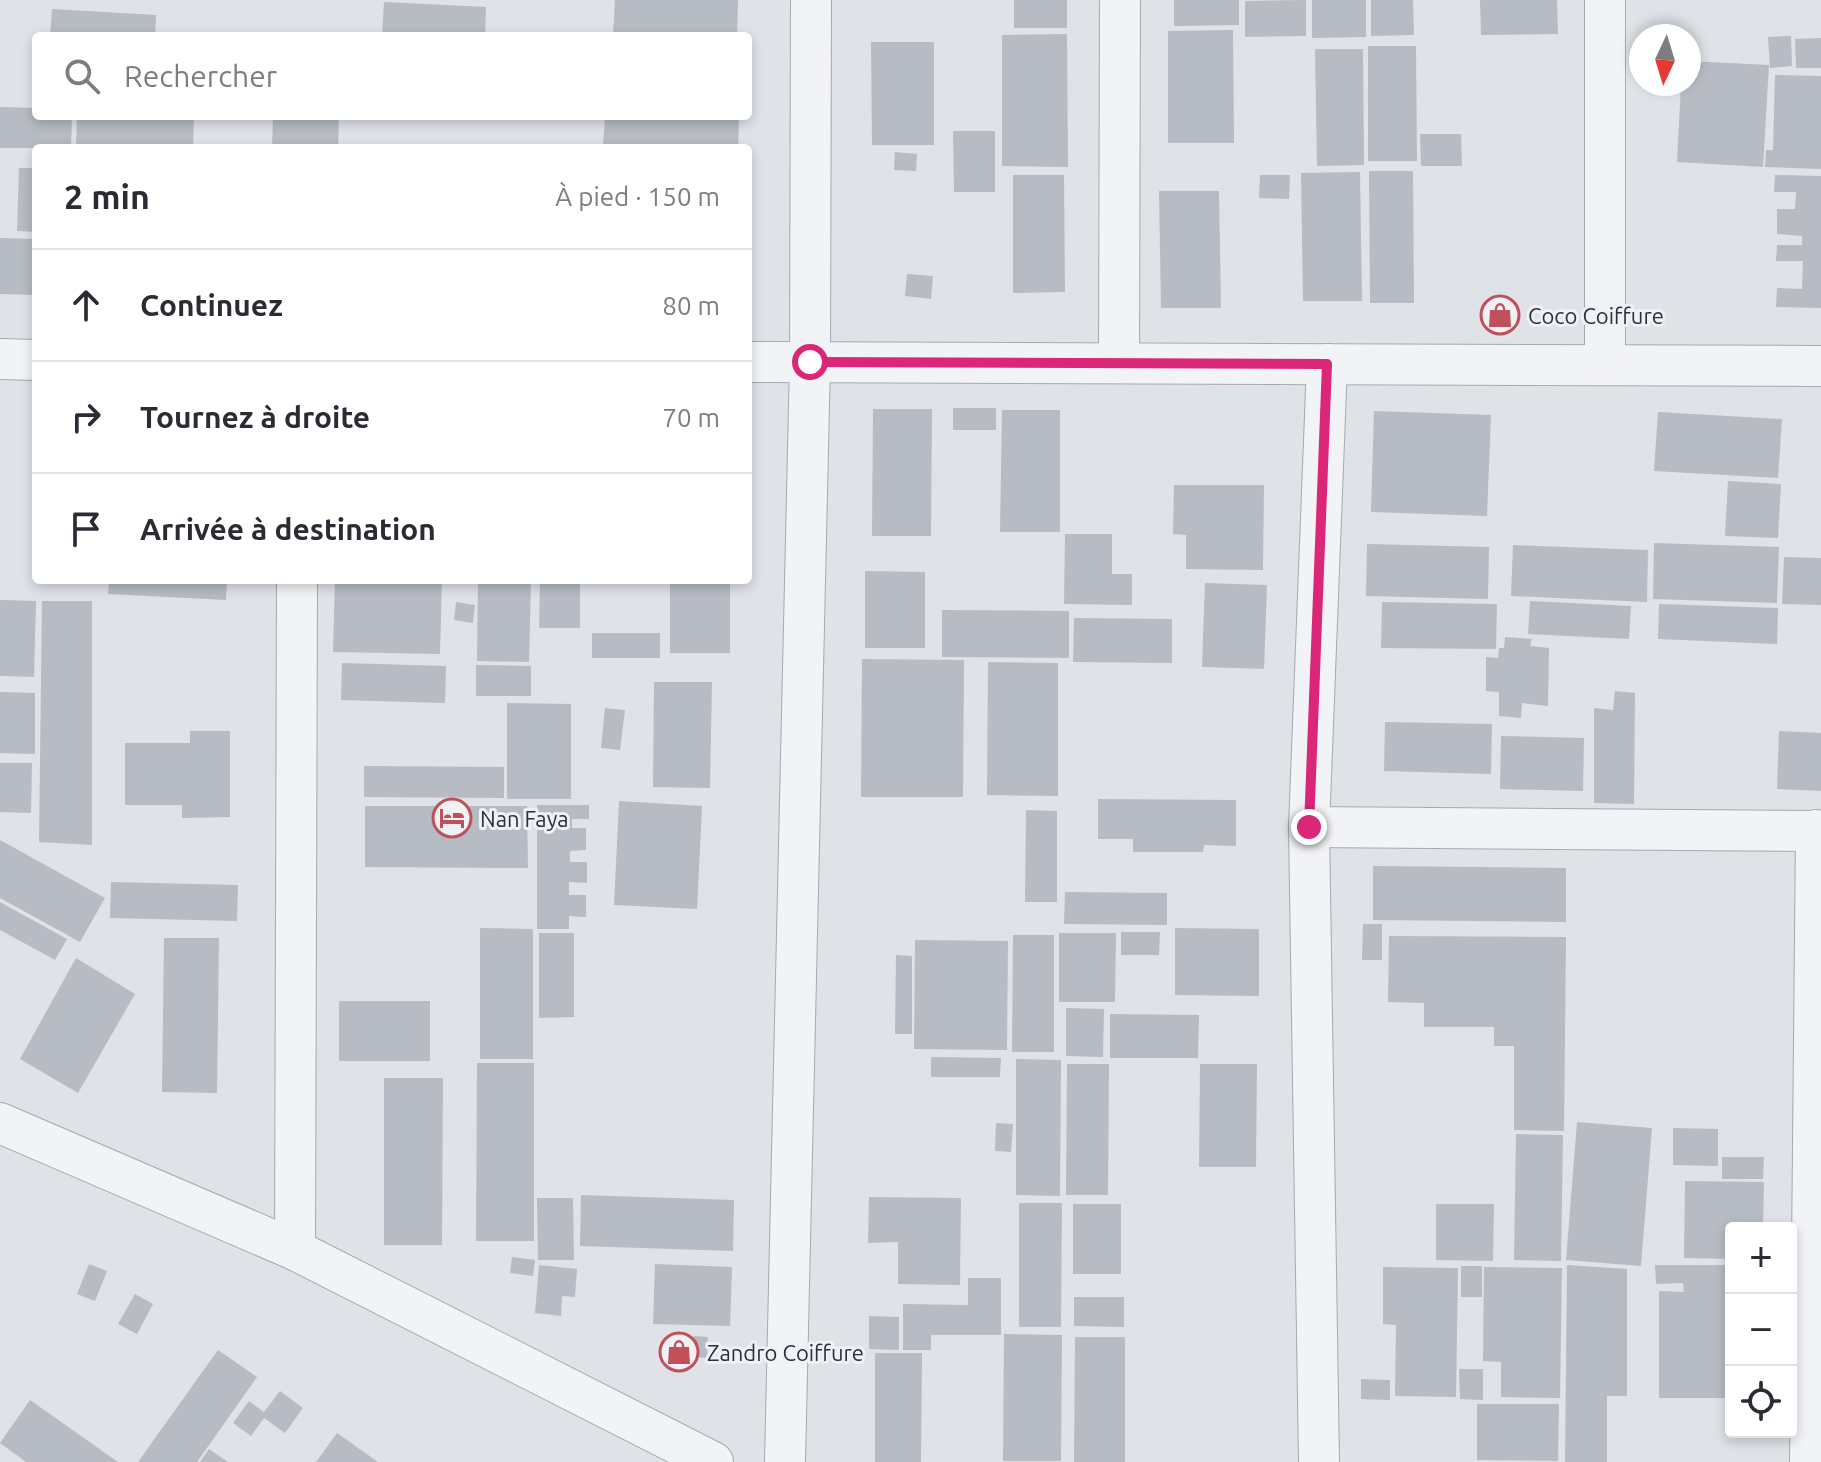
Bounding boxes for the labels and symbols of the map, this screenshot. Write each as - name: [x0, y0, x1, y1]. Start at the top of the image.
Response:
- north arrow: [1629, 24, 1701, 96]
- shop icon: Coco Coiffure: [1479, 294, 1521, 336]
- place label: Coco Coiffure: [1528, 303, 1664, 328]
- route start: [792, 344, 828, 380]
- hotel icon: Nan Faya: [431, 797, 473, 839]
- place label: Nan Faya: [480, 806, 569, 831]
- route end: [1291, 809, 1327, 845]
- shop icon: Zandro Coiffure: [658, 1331, 700, 1373]
- place label: Zandro Coiffure: [707, 1340, 864, 1365]

